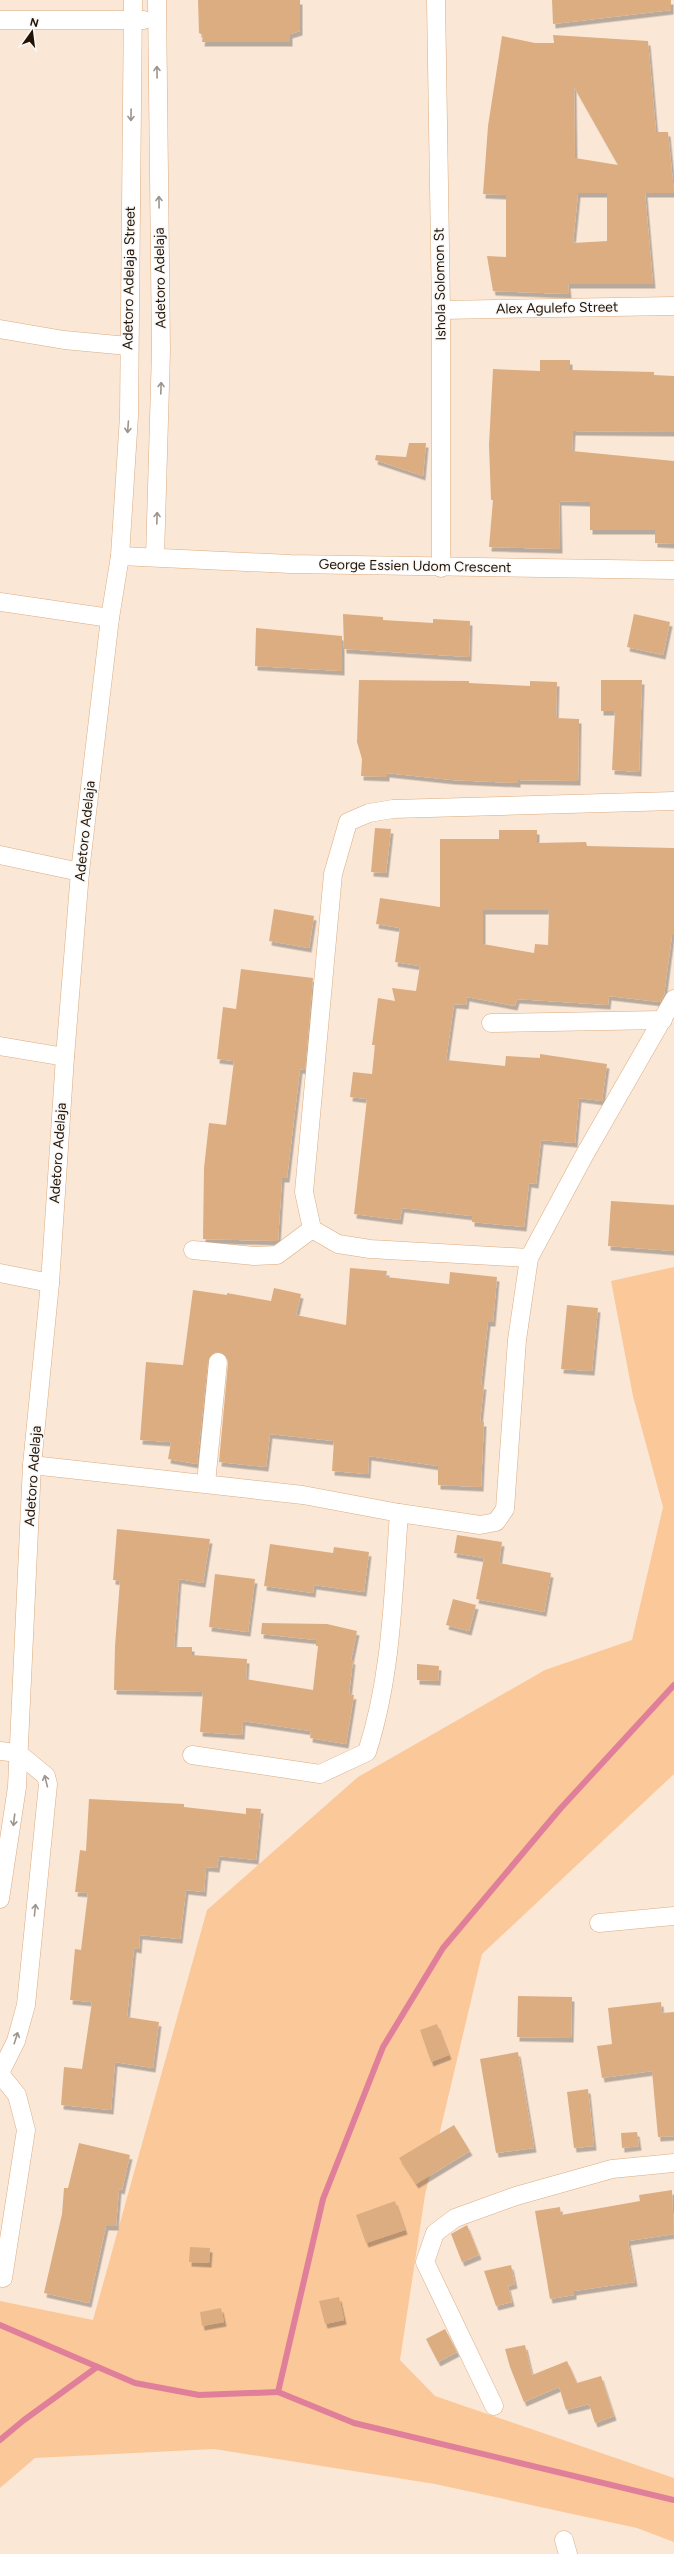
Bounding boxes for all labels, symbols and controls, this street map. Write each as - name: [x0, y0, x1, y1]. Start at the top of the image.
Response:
- north arrow: [12, 12, 52, 52]
- text: N: [29, 15, 40, 30]
- one-way arrow: [153, 66, 161, 79]
- one-way arrow: [127, 108, 135, 121]
- one-way arrow: [155, 196, 163, 209]
- street label: Adetoro Adelaja Street: [119, 206, 139, 350]
- street label: Adetoro Adelaja: [151, 227, 169, 329]
- street label: Ishola Solomon St: [431, 227, 449, 341]
- street label: Alex Agulefo Street: [496, 298, 618, 318]
- one-way arrow: [157, 382, 165, 395]
- one-way arrow: [124, 420, 131, 433]
- one-way arrow: [153, 512, 161, 525]
- street label: George Essien Udom Crescent: [318, 556, 512, 576]
- street label: Adetoro Adelaja: [71, 780, 99, 882]
- street label: Adetoro Adelaja: [46, 1102, 70, 1204]
- street label: Adetoro Adelaja: [21, 1425, 45, 1527]
- one-way arrow: [42, 1775, 50, 1788]
- one-way arrow: [10, 1813, 18, 1826]
- one-way arrow: [32, 1904, 39, 1917]
- one-way arrow: [13, 2033, 21, 2045]

